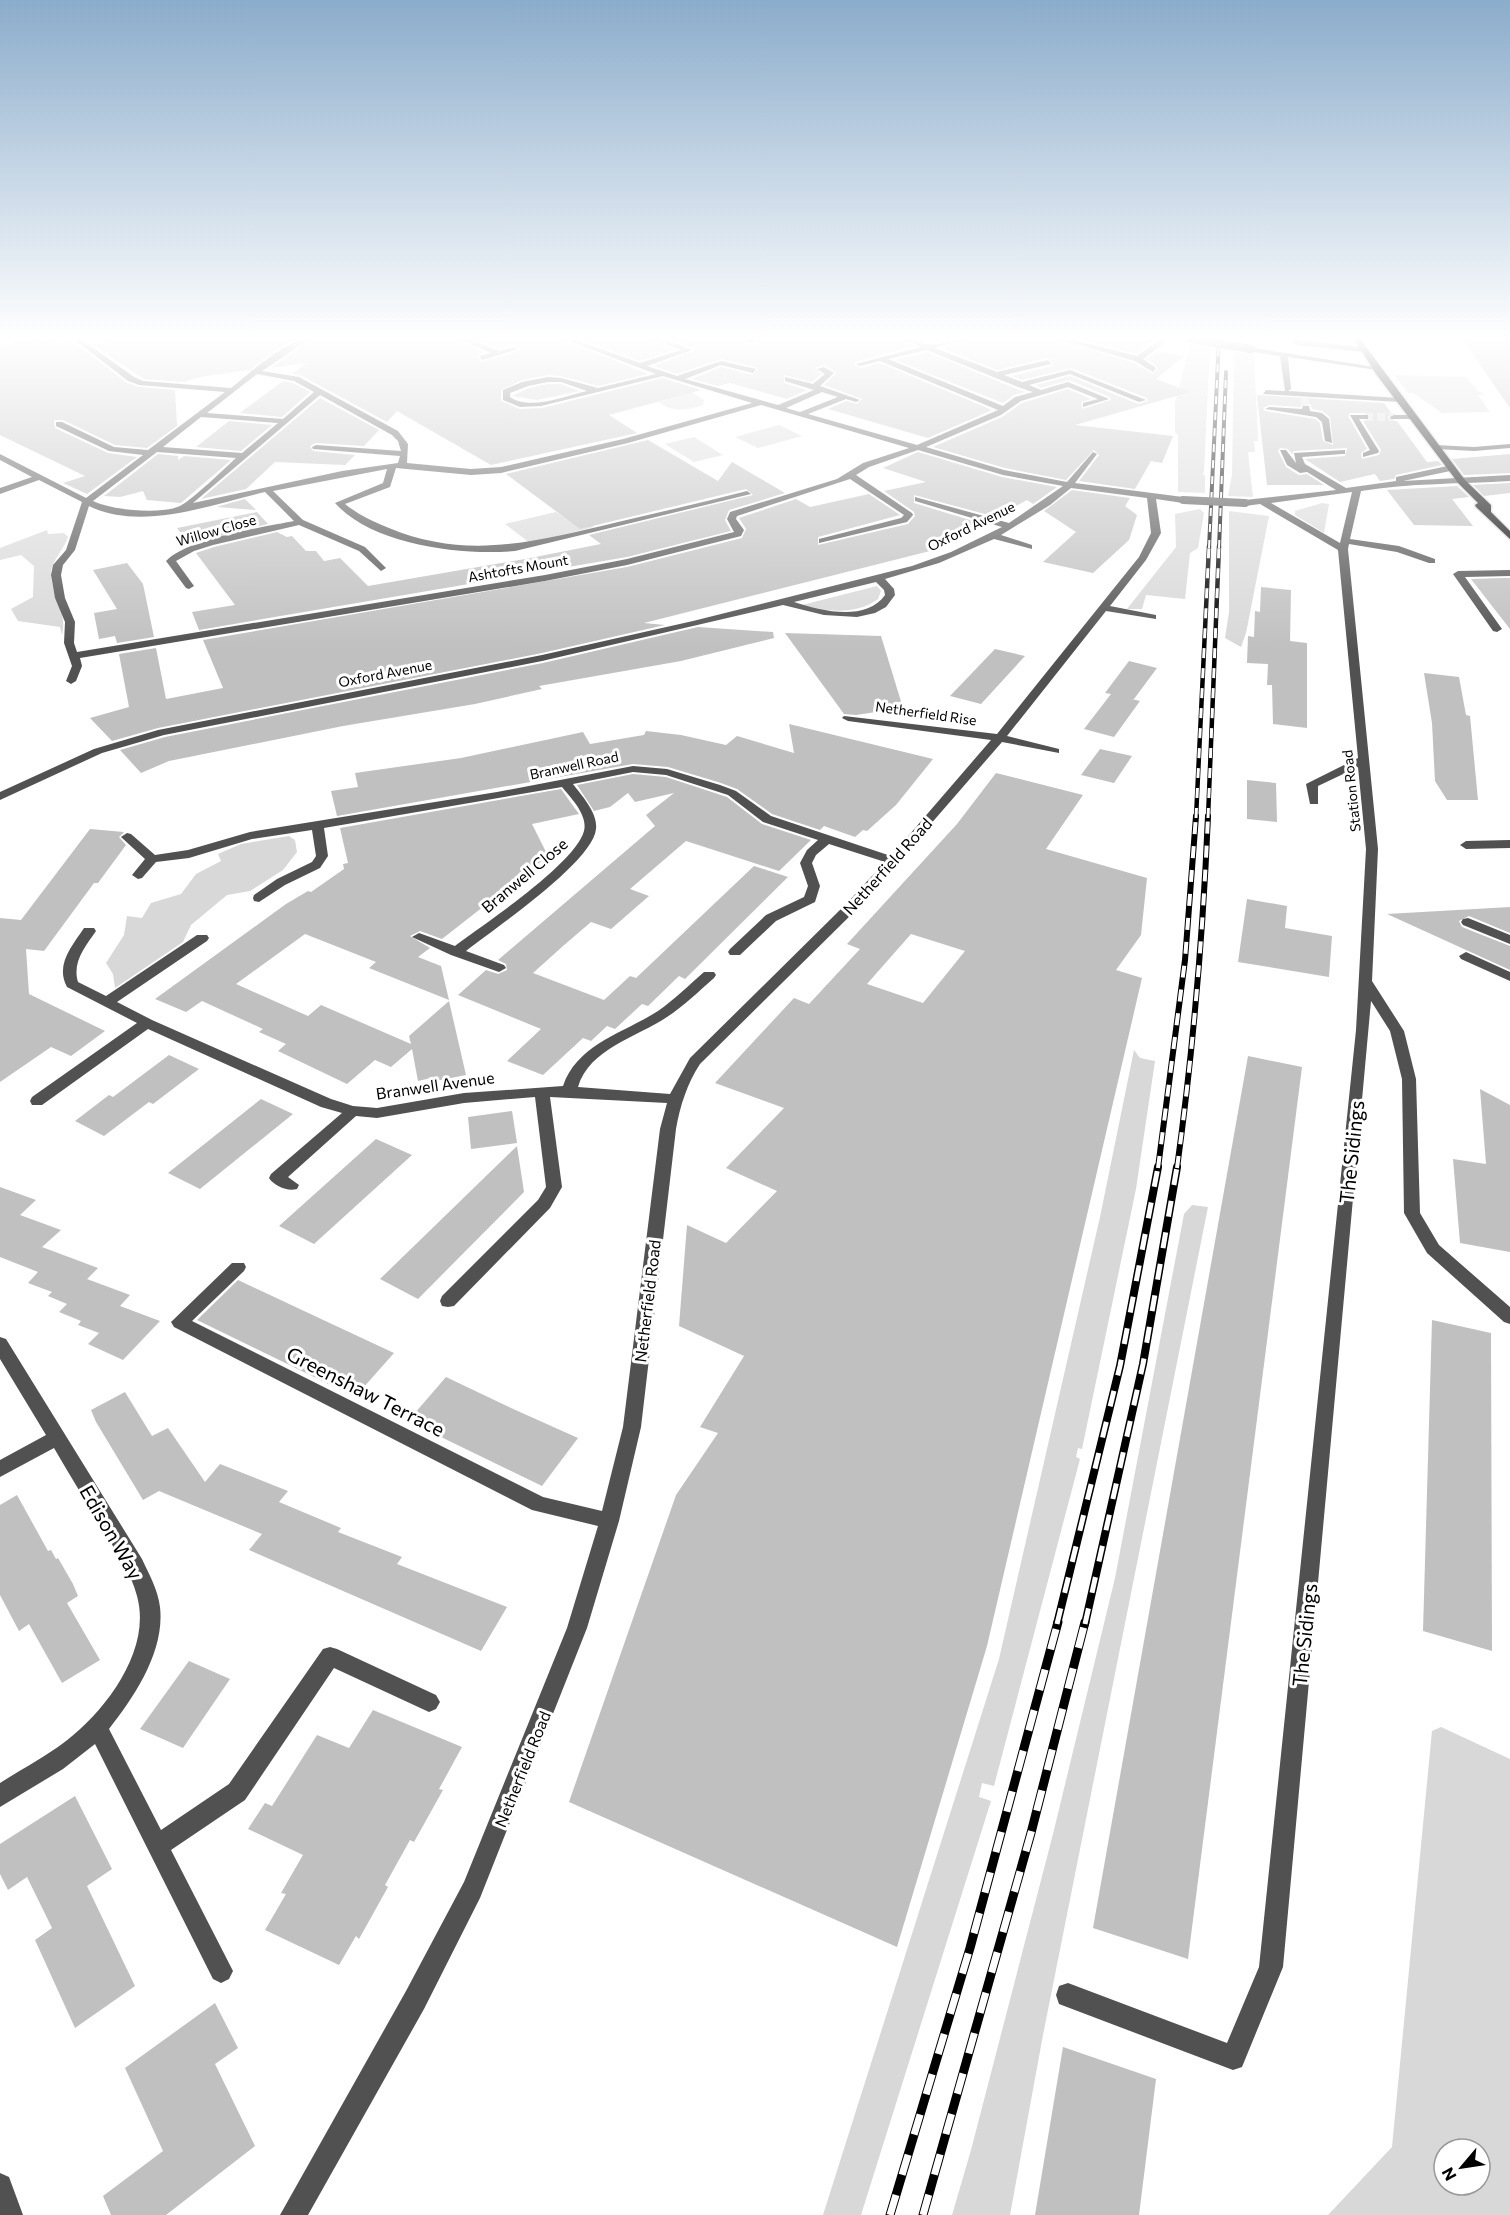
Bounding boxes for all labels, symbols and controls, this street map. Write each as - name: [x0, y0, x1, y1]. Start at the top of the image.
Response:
- street label: Oxford Avenue: [925, 498, 1017, 554]
- street label: Willow Close: [174, 511, 258, 549]
- street label: Ashtofts Mount: [466, 551, 570, 585]
- street label: Oxford Avenue: [337, 656, 433, 690]
- street label: Netherfield Rise: [874, 697, 978, 729]
- street label: Branwell Road: [528, 747, 620, 783]
- street label: Station Road: [1338, 749, 1364, 833]
- street label: Netherfield Road: [839, 814, 935, 918]
- street label: Branwell Close: [477, 834, 571, 916]
- street label: Branwell Avenue: [375, 1067, 495, 1103]
- street label: The Sidings: [1334, 1099, 1368, 1205]
- street label: Netherfield Road: [630, 1239, 664, 1363]
- street label: Greenshaw Terrace: [283, 1341, 449, 1441]
- street label: Edison Way: [75, 1481, 149, 1583]
- street label: The Sidings: [1287, 1582, 1321, 1688]
- street label: Netherfield Road: [490, 1708, 554, 1830]
- north arrow: [1432, 2137, 1492, 2197]
- text: N: [1437, 2165, 1460, 2184]

